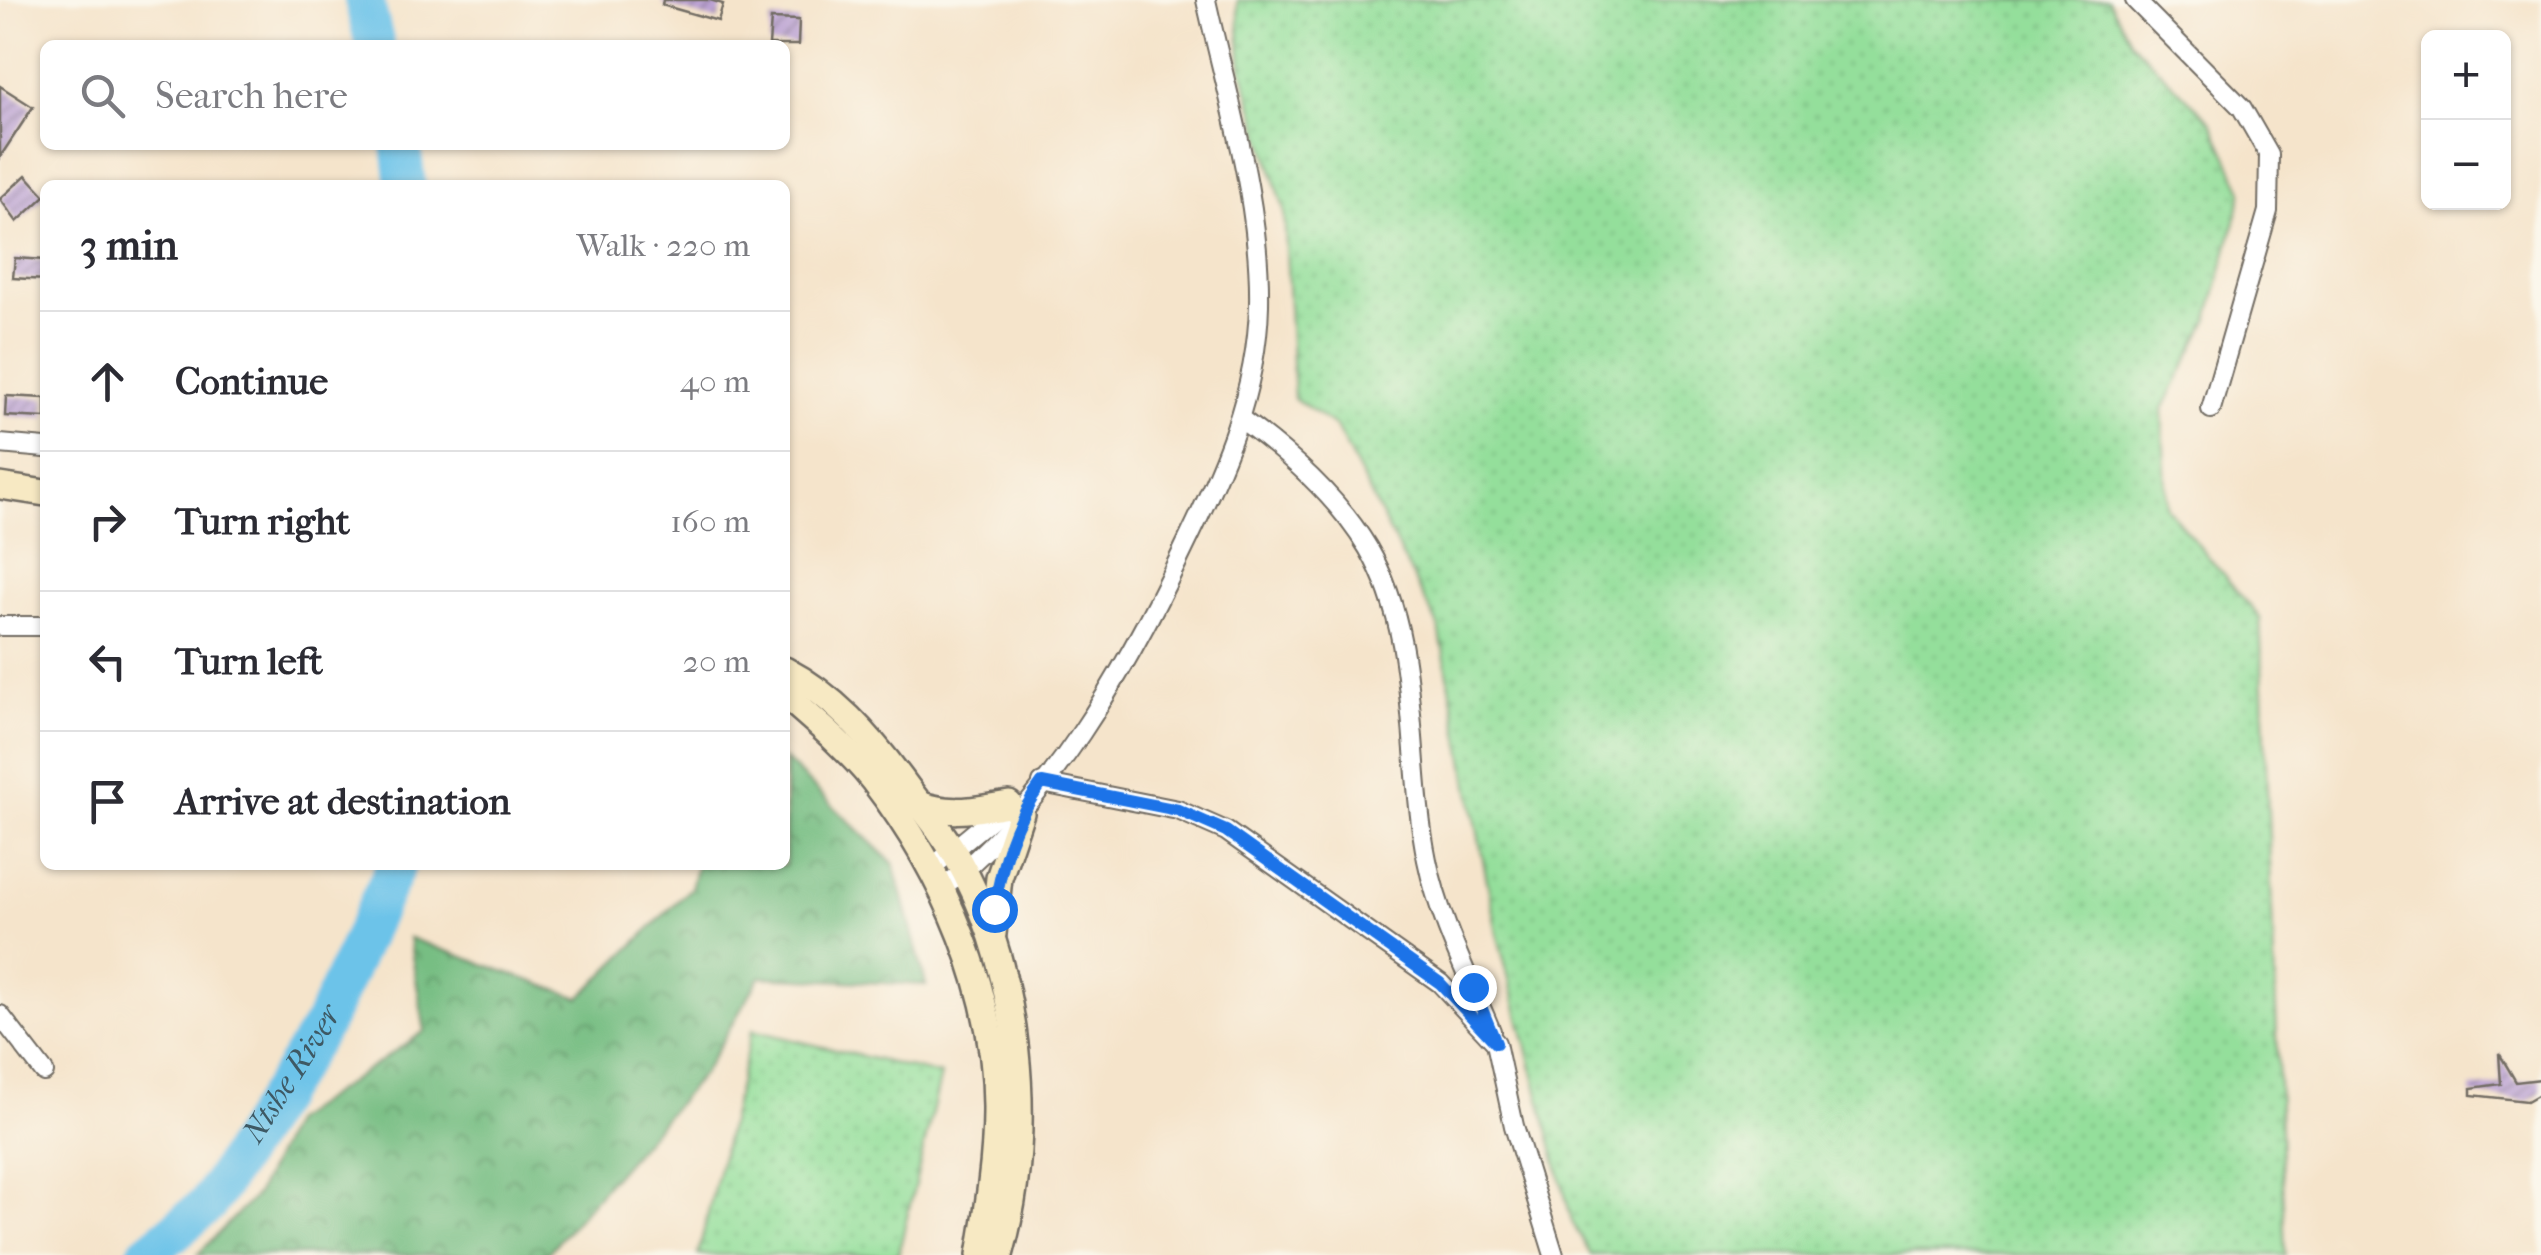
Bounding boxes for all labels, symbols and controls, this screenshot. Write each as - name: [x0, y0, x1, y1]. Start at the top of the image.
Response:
- map controls: [2421, 30, 2511, 210]
- button: +: [2421, 30, 2511, 120]
- search box: [40, 40, 790, 150]
- icon: search: [75, 68, 130, 123]
- text: Search here: [155, 73, 348, 118]
- button: −: [2421, 120, 2511, 210]
- text: 3 min: [80, 221, 178, 270]
- text: Walk · 220 m: [576, 227, 750, 264]
- icon: ahead: [80, 354, 135, 409]
- text: Continue: [175, 359, 328, 404]
- text: 40 m: [680, 363, 750, 400]
- icon: right: [80, 494, 135, 549]
- text: Turn right: [175, 499, 350, 544]
- text: 160 m: [670, 503, 750, 540]
- icon: left: [80, 634, 135, 689]
- text: Turn left: [175, 639, 323, 684]
- text: 20 m: [682, 643, 750, 680]
- icon: arrive: [80, 774, 135, 829]
- text: Arrive at destination: [175, 779, 511, 824]
- route start: [972, 887, 1018, 933]
- route end: [1451, 965, 1497, 1011]
- water label: Ntshe River: [233, 997, 349, 1150]

